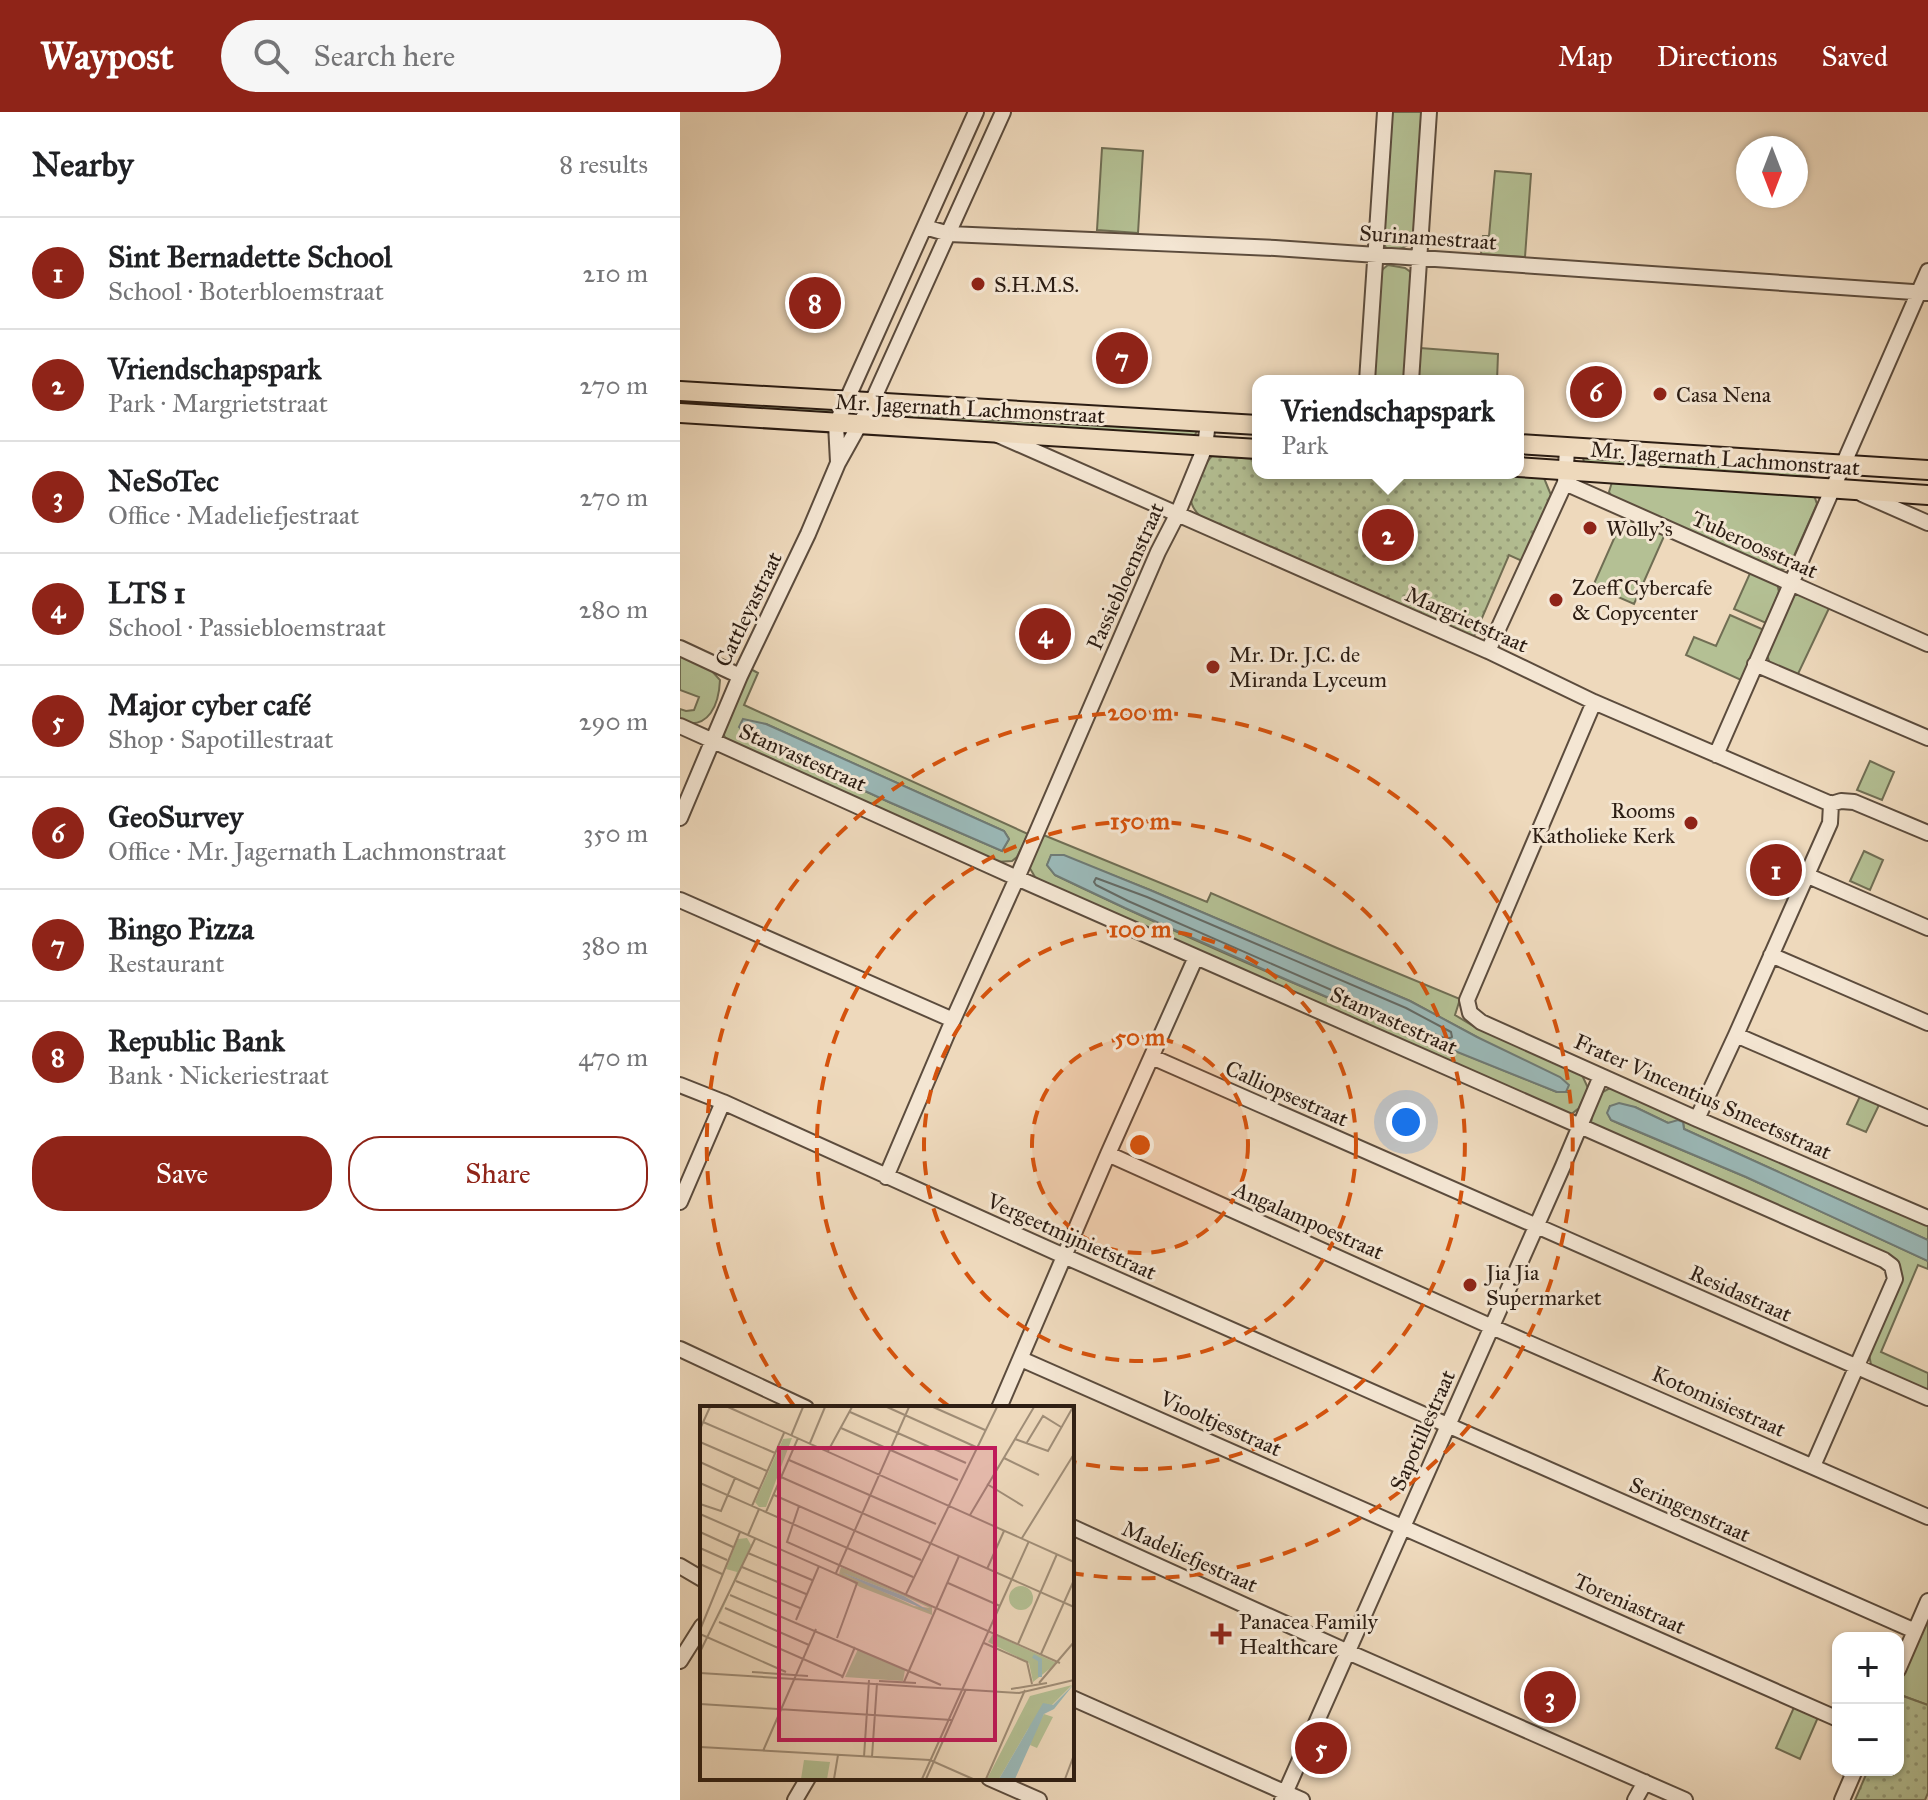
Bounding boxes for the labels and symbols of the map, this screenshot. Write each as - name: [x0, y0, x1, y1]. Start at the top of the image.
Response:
- north arrow: [1736, 136, 1808, 208]
- street label: Surinamestraat: [1358, 219, 1498, 256]
- place label: S.H.M.S.: [994, 271, 1079, 298]
- pin: 8: [789, 273, 841, 333]
- marker: S.H.M.S.: [969, 275, 987, 293]
- pin: 7: [1096, 328, 1148, 388]
- pin: 6: [1570, 362, 1622, 422]
- place label: Casa Nena: [1676, 381, 1772, 408]
- marker: Casa Nena: [1651, 385, 1669, 403]
- street label: Mr. Jagernath Lachmonstraat: [834, 388, 1106, 429]
- street label: Mr. Jagernath Lachmonstraat: [1589, 436, 1861, 481]
- street label: Passiebloemstraat: [1081, 498, 1170, 654]
- pin: 2: [1362, 505, 1414, 565]
- street label: Tuberoosstraat: [1687, 505, 1822, 584]
- place label: Wolly's: [1606, 515, 1673, 542]
- marker: Wolly's: [1581, 519, 1599, 537]
- street label: Cattleyastraat: [709, 547, 788, 671]
- place label: Zoeff Cybercafe & Copycenter: [1572, 574, 1712, 626]
- street label: Margrietstraat: [1401, 580, 1533, 659]
- marker: Zoeff Cybercafe & Copycenter: [1547, 591, 1565, 609]
- pin: 4: [1019, 604, 1071, 664]
- place label: Mr. Dr. J.C. de Miranda Lyceum: [1229, 641, 1388, 693]
- marker: Mr. Dr. J.C. de Miranda Lyceum: [1204, 658, 1222, 676]
- text: 200 m: [1107, 697, 1173, 727]
- street label: Stanvastestraat: [735, 717, 871, 798]
- place label: Rooms Katholieke Kerk: [1531, 797, 1676, 849]
- text: 150 m: [1110, 806, 1171, 836]
- marker: Rooms Katholieke Kerk: [1682, 814, 1700, 832]
- pin: 1: [1750, 840, 1802, 900]
- text: 100 m: [1109, 914, 1172, 944]
- street label: Stanvastestraat: [1326, 980, 1462, 1061]
- text: 50 m: [1115, 1022, 1166, 1052]
- street label: Frater Vincentius Smeetsstraat: [1570, 1027, 1836, 1166]
- street label: Calliopsestraat: [1221, 1054, 1353, 1133]
- your location: [1386, 1102, 1426, 1142]
- centre of rings: [1126, 1131, 1154, 1159]
- street label: Angalampoestraat: [1228, 1175, 1388, 1266]
- street label: Vergeetmijnietstraat: [982, 1187, 1161, 1286]
- place label: Jia Jia Supermarket: [1484, 1259, 1602, 1311]
- street label: Residastraat: [1685, 1259, 1796, 1328]
- marker: Jia Jia Supermarket: [1461, 1276, 1479, 1294]
- street label: Kotomisiestraat: [1648, 1360, 1790, 1443]
- street label: Sapotillestraat: [1384, 1365, 1461, 1495]
- street label: Viooltjesstraat: [1155, 1384, 1286, 1462]
- inset map: [700, 1406, 1074, 1780]
- street label: Seringenstraat: [1625, 1471, 1755, 1548]
- street label: Madeliefjestraat: [1118, 1515, 1262, 1598]
- street label: Toreniastraat: [1570, 1567, 1690, 1640]
- place label: Panacea Family Healthcare: [1239, 1608, 1378, 1660]
- marker: Panacea Family Healthcare: [1210, 1623, 1232, 1645]
- pin: 3: [1524, 1667, 1576, 1727]
- pin: 5: [1295, 1718, 1347, 1778]

